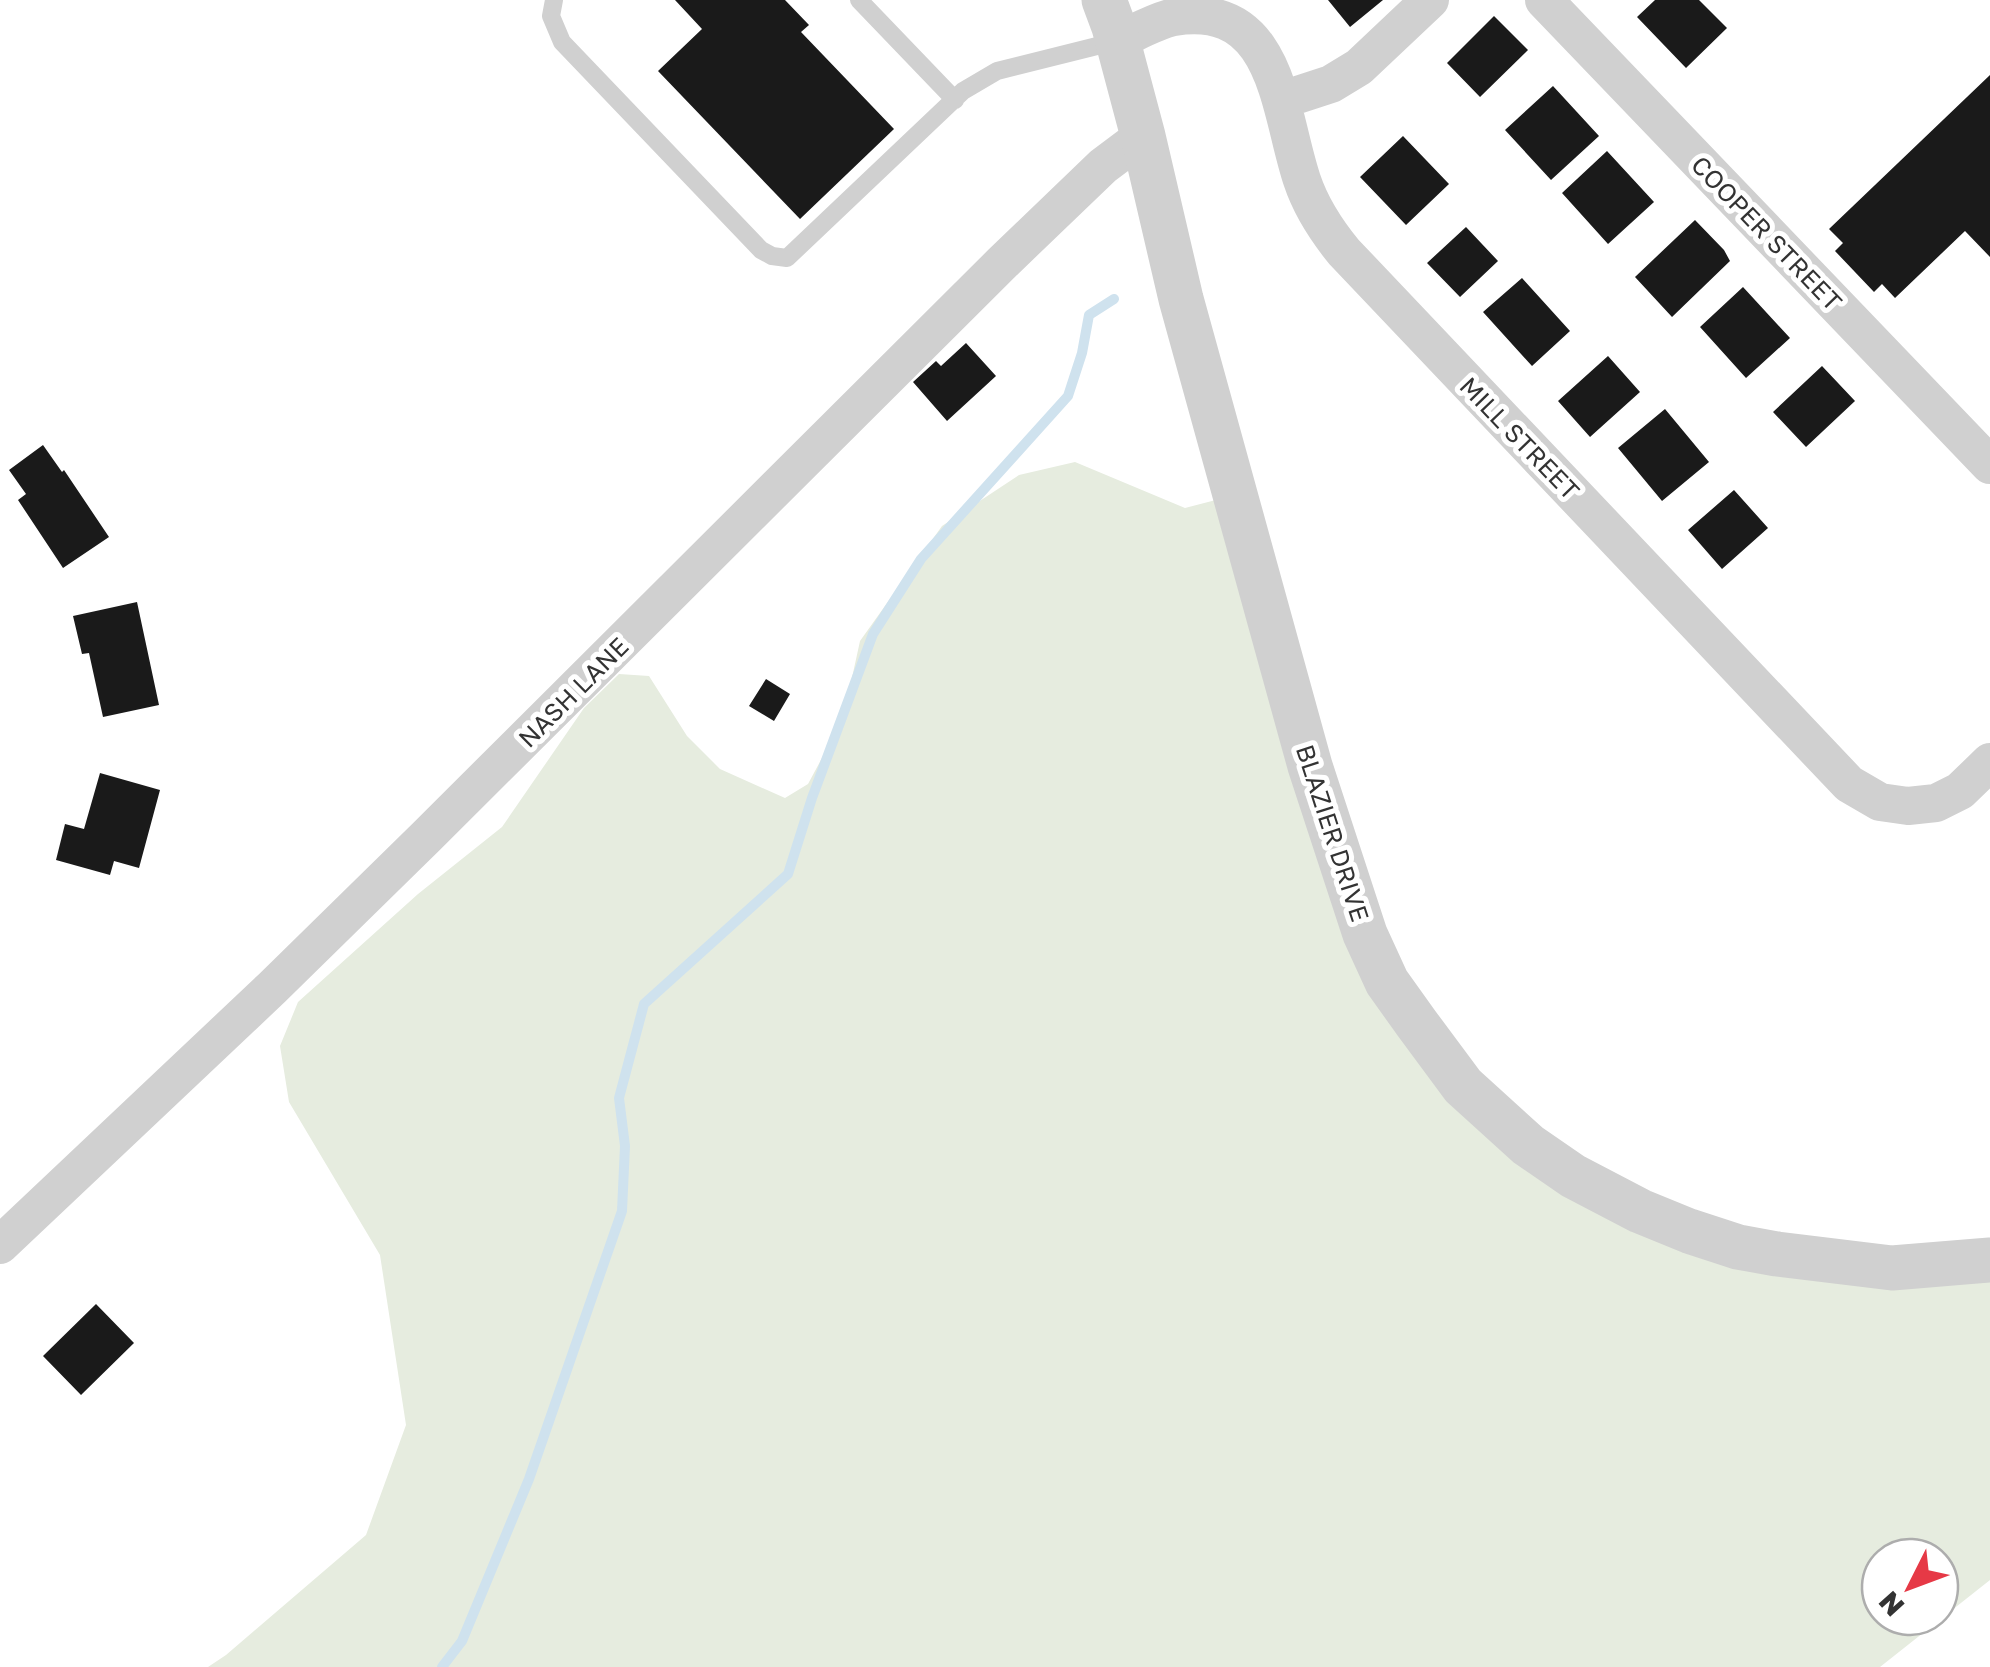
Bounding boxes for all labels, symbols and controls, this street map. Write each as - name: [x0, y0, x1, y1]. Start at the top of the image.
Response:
- street label: COOPER STREET: [1685, 149, 1849, 317]
- street label: MILL STREET: [1454, 370, 1586, 506]
- street label: NASH LANE: [512, 631, 634, 753]
- street label: BLAZIER DRIVE: [1290, 741, 1376, 925]
- north arrow: [1860, 1537, 1960, 1637]
- text: N: [1872, 1585, 1910, 1623]

